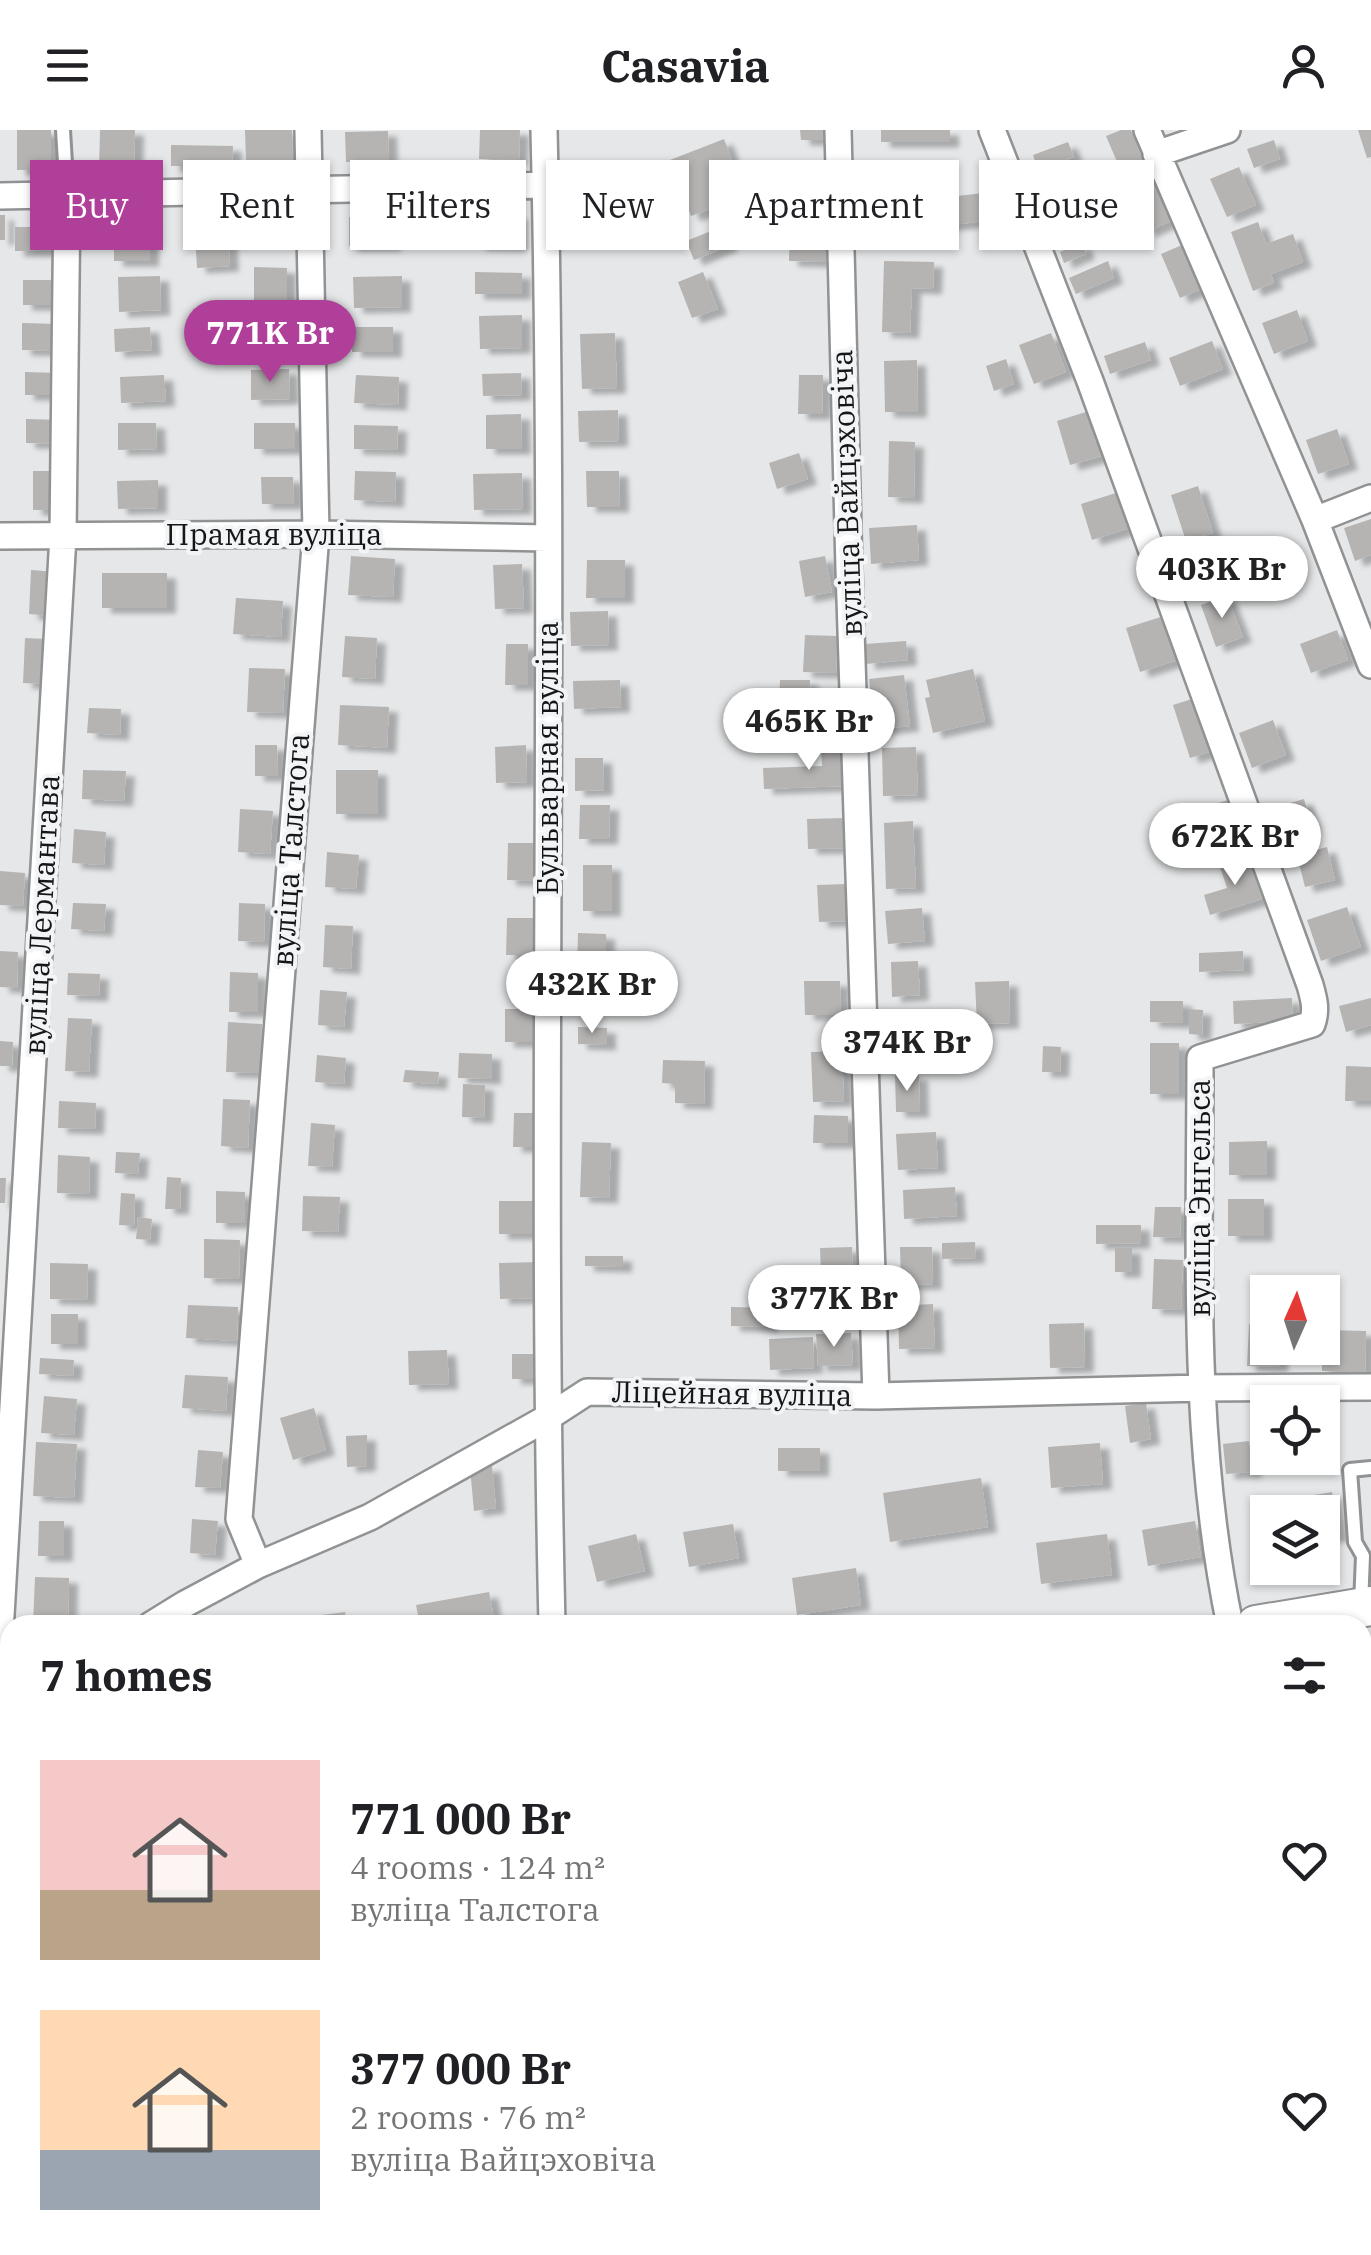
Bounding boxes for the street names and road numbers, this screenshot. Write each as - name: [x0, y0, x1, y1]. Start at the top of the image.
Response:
- street label: вуліца Вайцэховіча: [821, 349, 870, 637]
- street label: Прамая вуліца: [166, 514, 382, 553]
- street label: Бульварная вуліца: [527, 621, 566, 895]
- street label: вуліца Талстога: [262, 732, 317, 968]
- street label: вуліца Лермантава: [14, 774, 67, 1056]
- street label: вуліца Энгельса: [1179, 1079, 1218, 1317]
- street label: Ліцейная вуліца: [611, 1371, 853, 1414]

